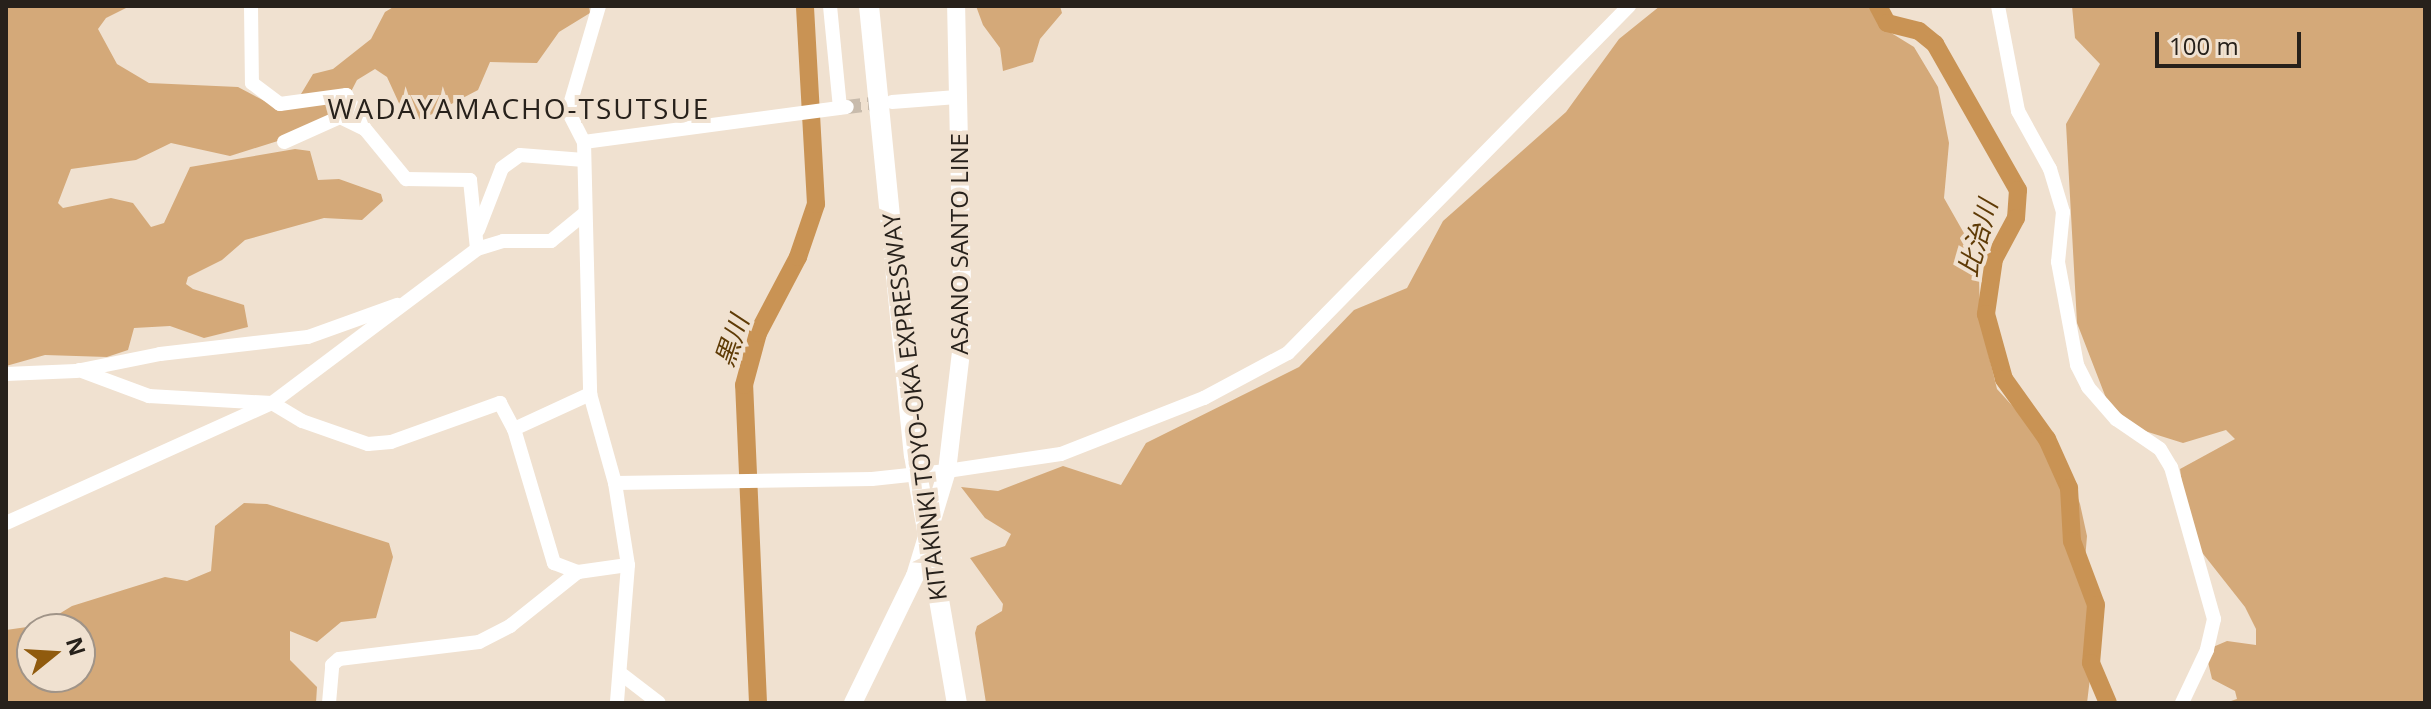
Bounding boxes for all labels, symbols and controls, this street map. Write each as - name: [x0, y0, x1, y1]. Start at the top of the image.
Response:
- scale bar: [2159, 16, 2305, 66]
- text: 100 m: [2169, 29, 2239, 62]
- district label: WADAYAMACHO-TSUTSUE: [328, 91, 710, 125]
- street label: ASANO SANTO LINE: [945, 133, 973, 355]
- water label: 比治川: [1952, 196, 2004, 280]
- street label: KITAKINKI TOYO-OKA EXPRESSWAY: [876, 212, 952, 602]
- water label: 黒川: [709, 311, 755, 371]
- north arrow: [16, 613, 96, 693]
- text: N: [60, 633, 94, 659]

